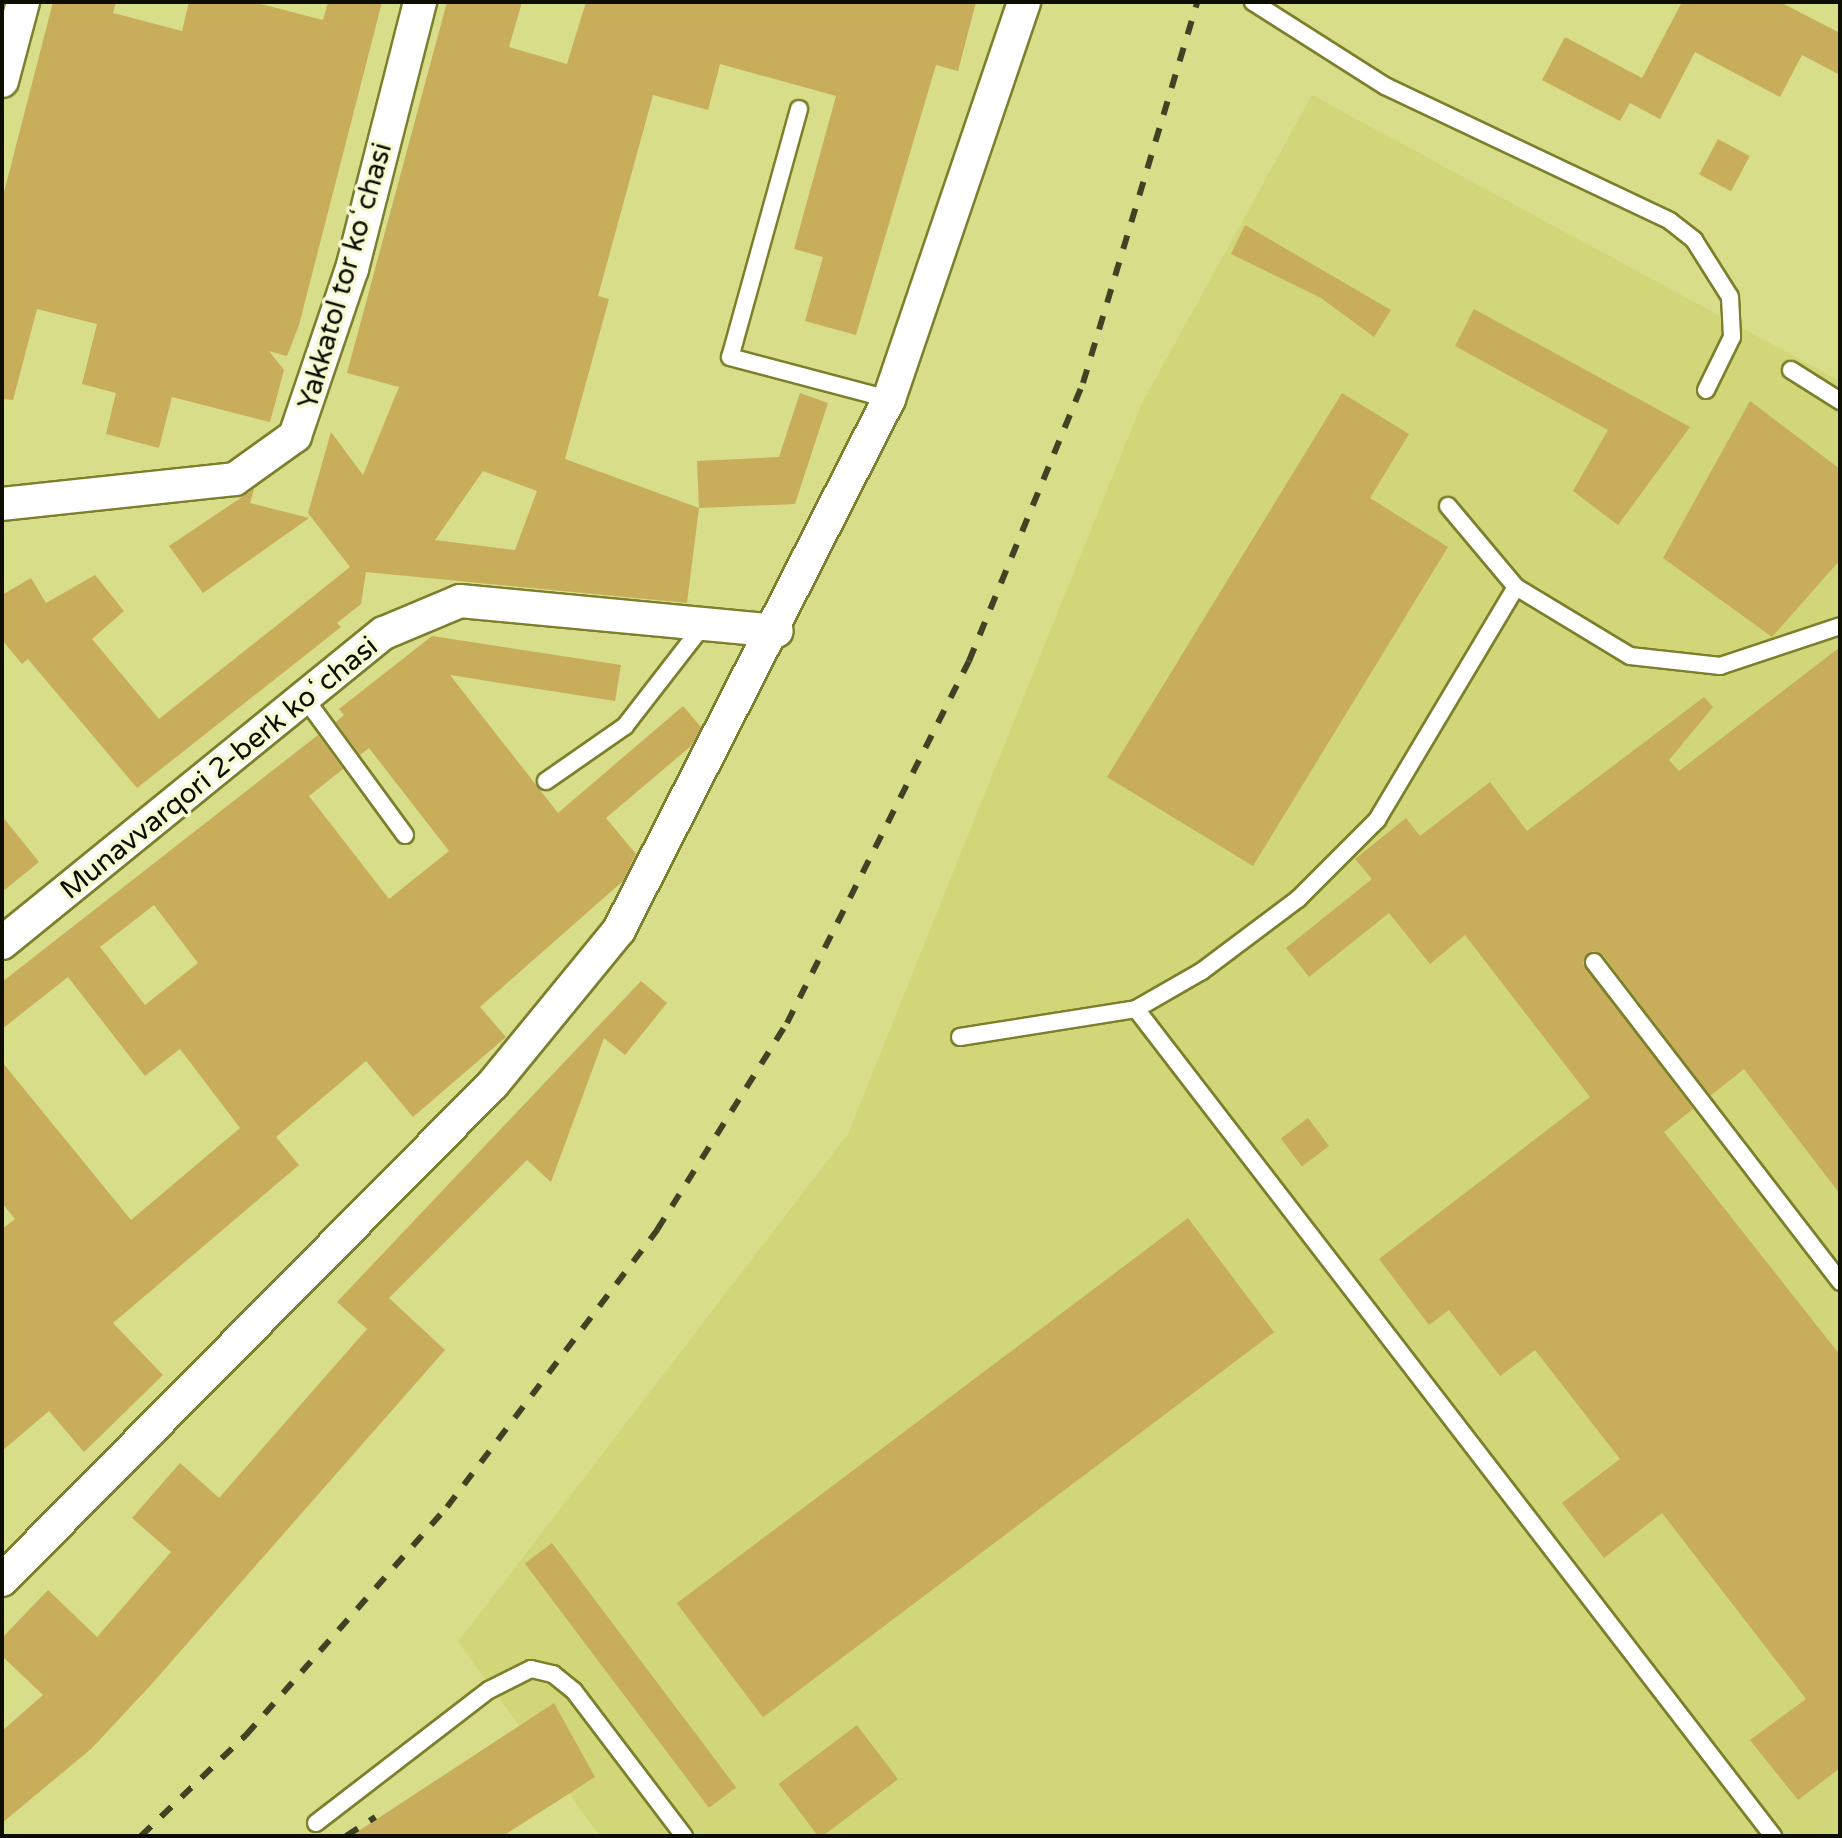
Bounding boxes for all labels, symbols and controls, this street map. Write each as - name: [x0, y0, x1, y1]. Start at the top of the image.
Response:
- street label: Yakkatol tor koʻchasi: [291, 139, 399, 413]
- street label: Munavvarqori 2-berk koʻchasi: [54, 630, 384, 906]

